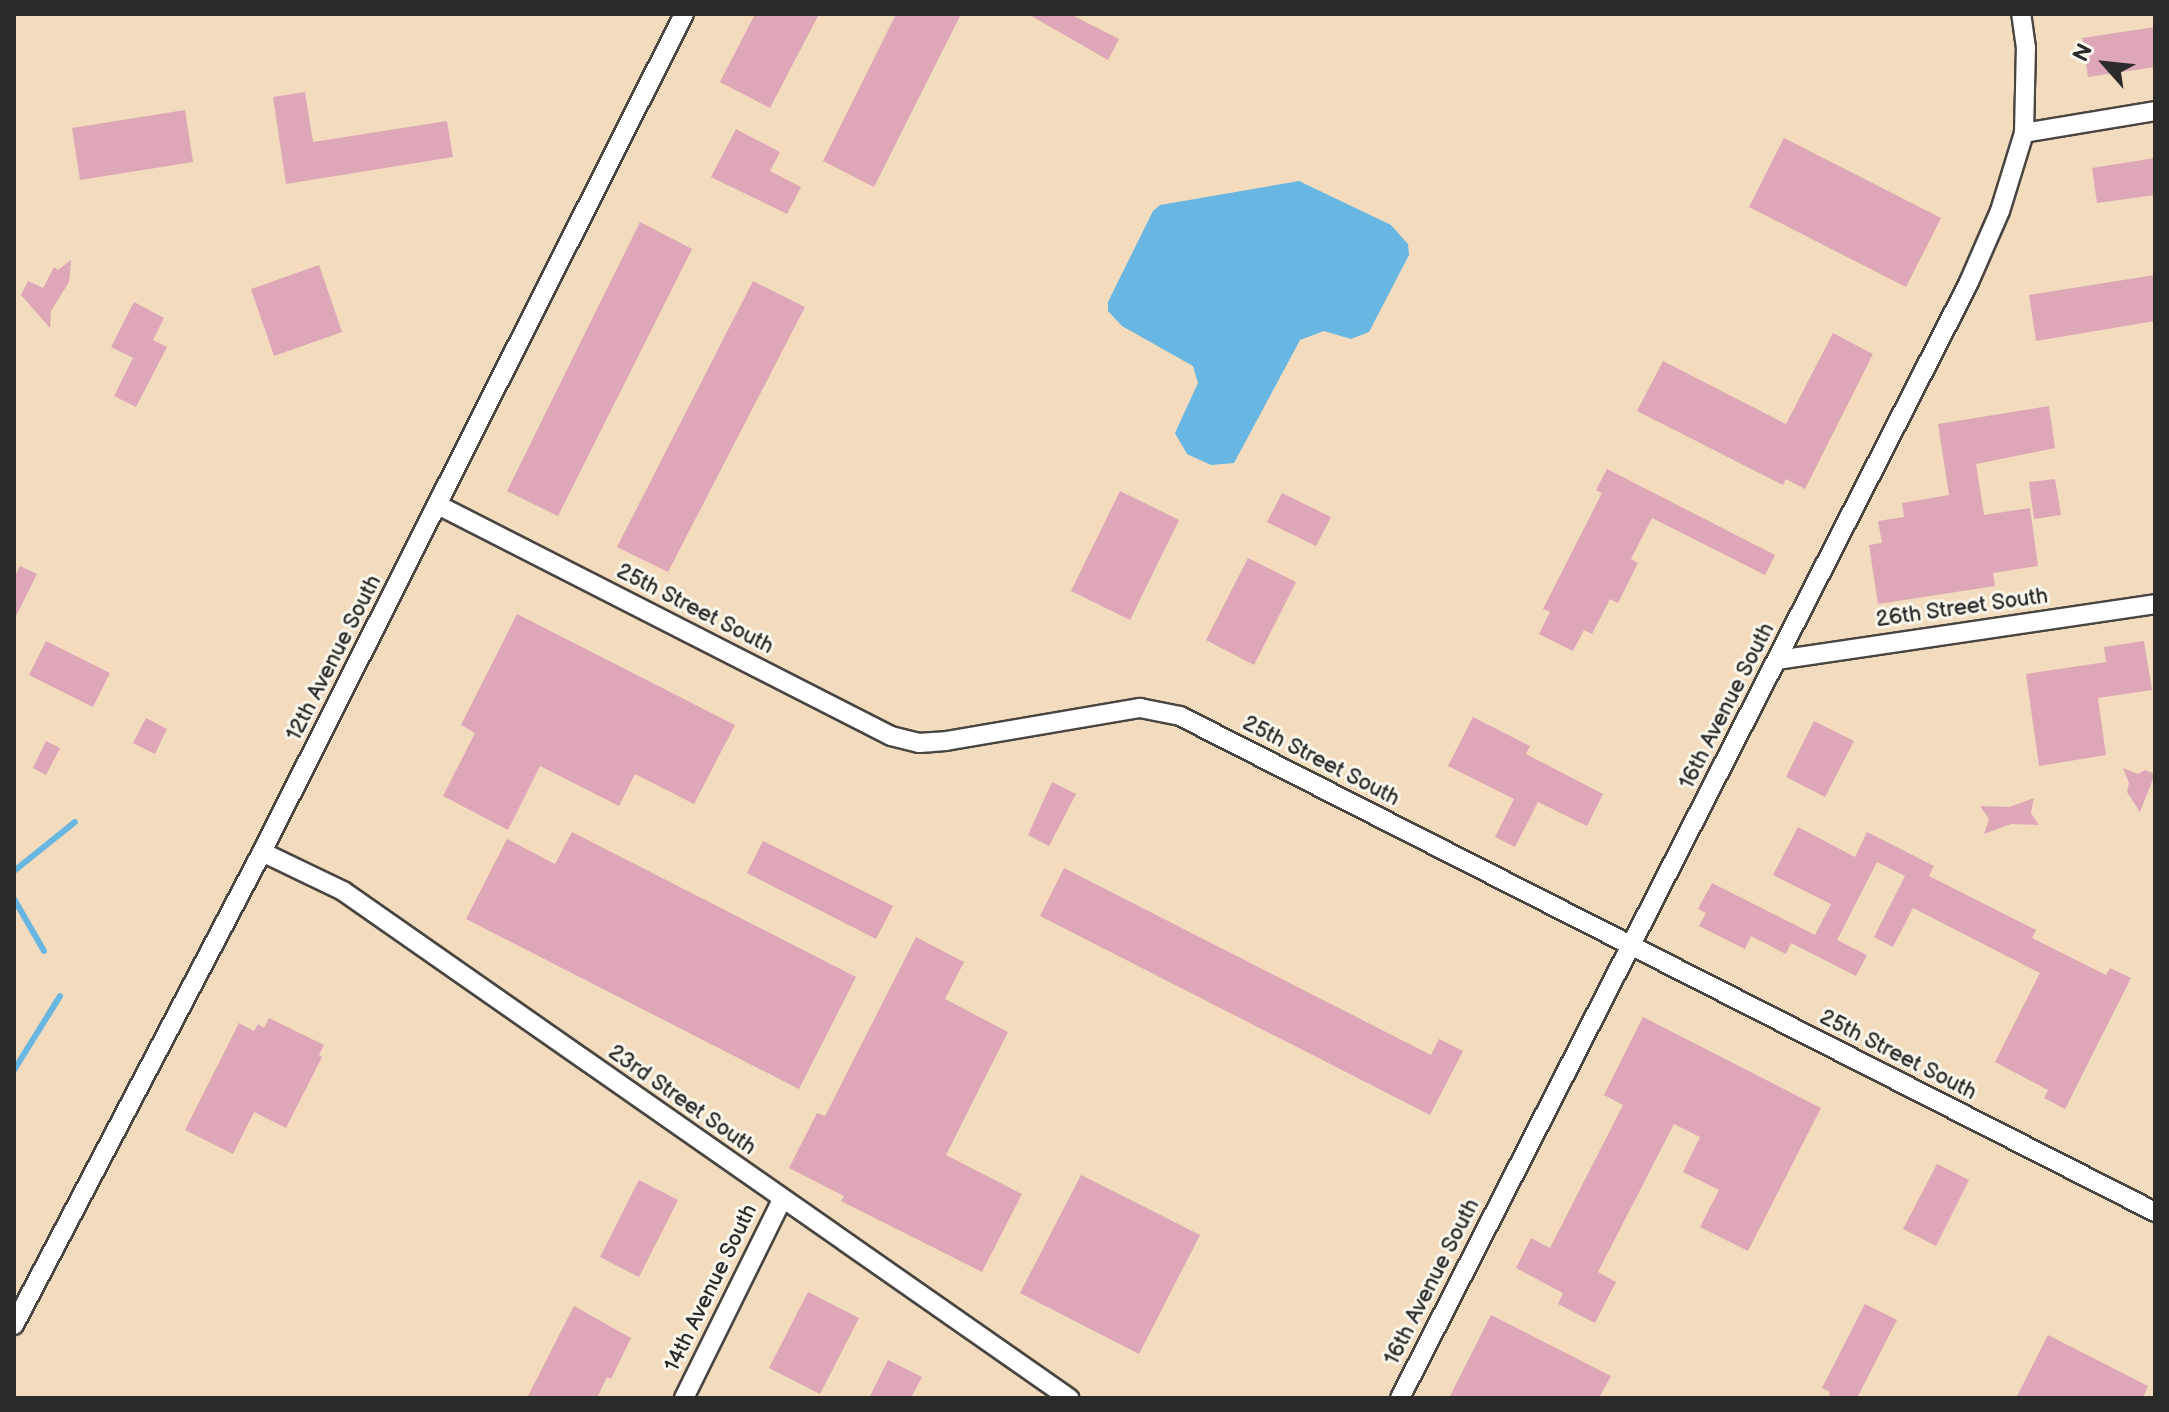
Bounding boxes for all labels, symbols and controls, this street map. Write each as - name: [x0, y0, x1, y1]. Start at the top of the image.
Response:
- north arrow: [2065, 24, 2145, 104]
- text: N: [2067, 39, 2099, 66]
- street label: 25th Street South: [612, 558, 778, 660]
- street label: 12th Avenue South: [281, 571, 387, 745]
- street label: 26th Street South: [1874, 583, 2050, 633]
- street label: 16th Avenue South: [1674, 618, 1780, 794]
- street label: 25th Street South: [1238, 710, 1404, 812]
- street label: 25th Street South: [1815, 1004, 1981, 1106]
- street label: 23rd Street South: [603, 1039, 761, 1161]
- street label: 16th Avenue South: [1379, 1194, 1485, 1370]
- street label: 14th Avenue South: [659, 1200, 763, 1376]

